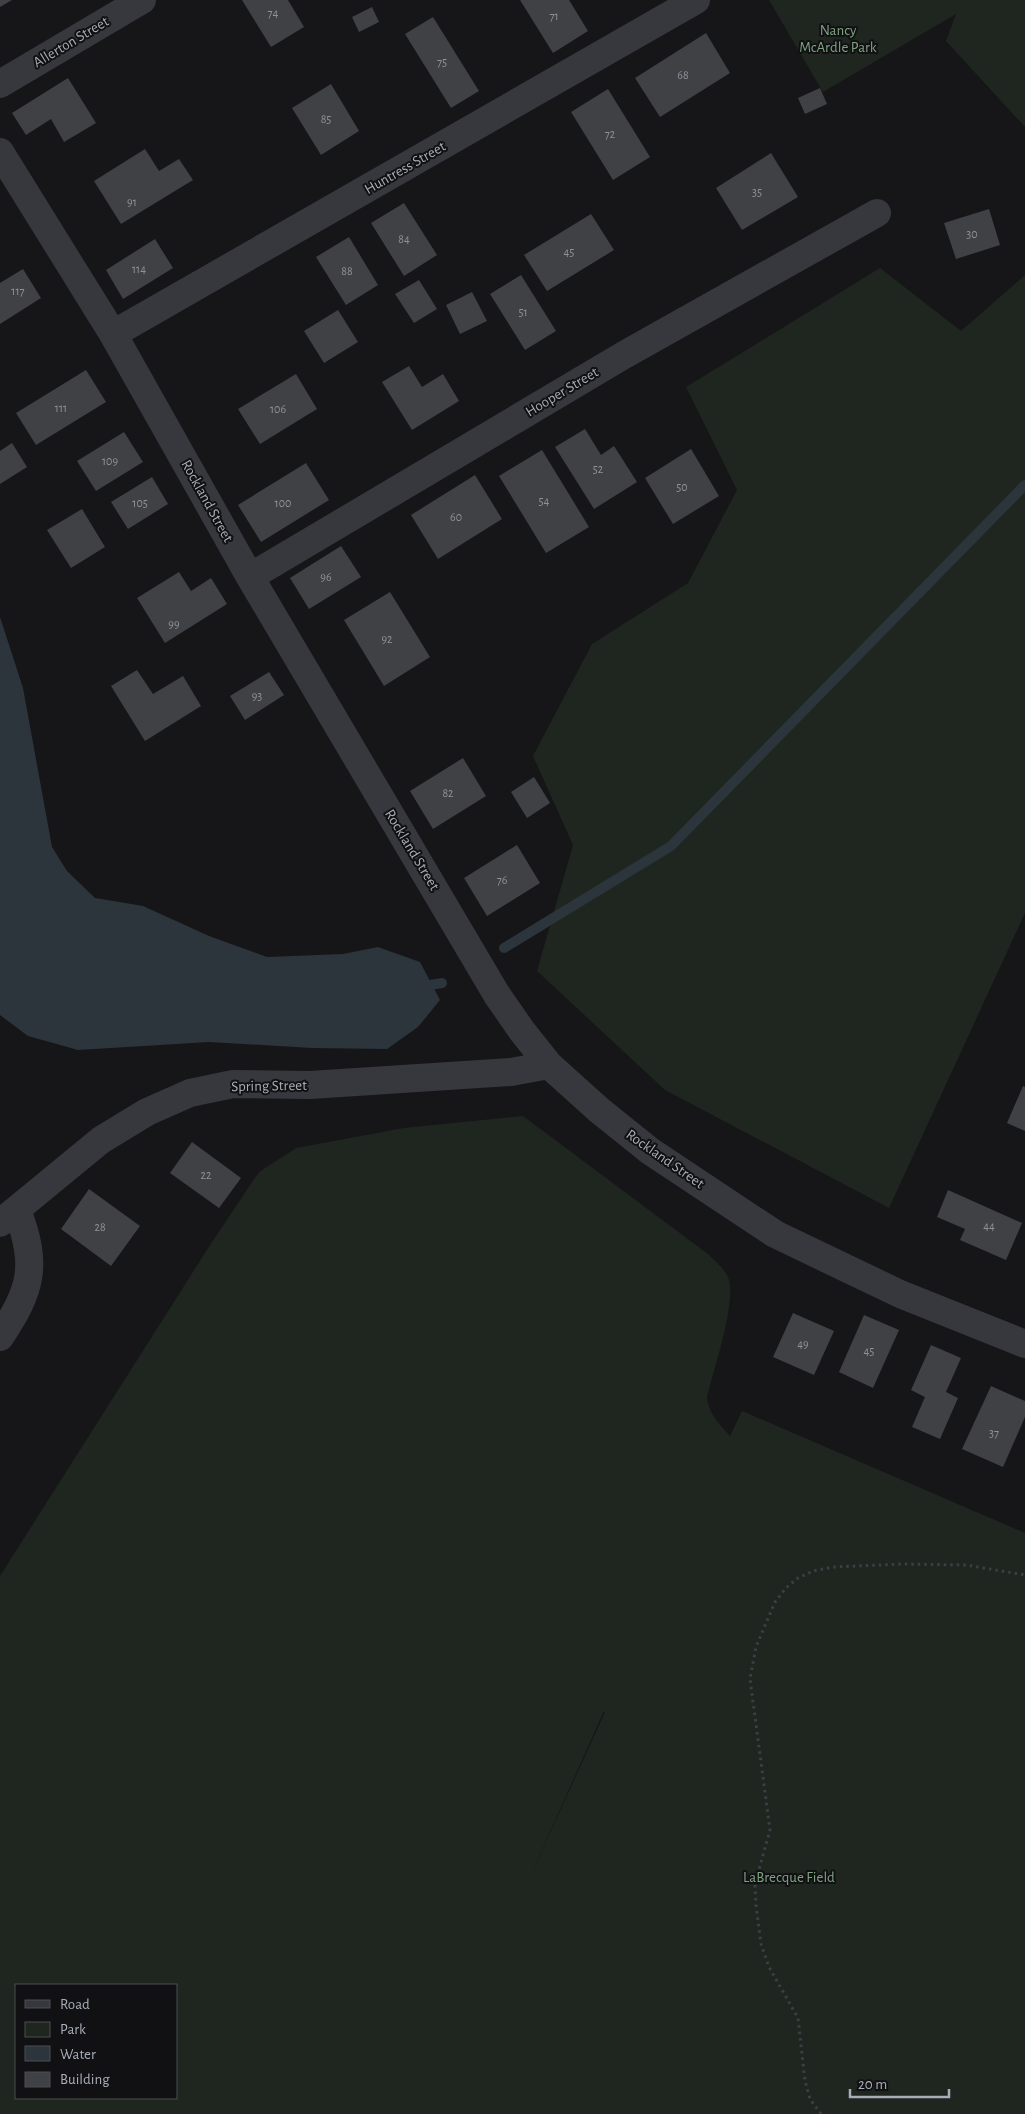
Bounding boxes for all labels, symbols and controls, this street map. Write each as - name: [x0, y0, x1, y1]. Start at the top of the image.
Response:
- house number: 74: [268, 7, 279, 19]
- house number: 71: [549, 10, 559, 22]
- street label: Allerton Street: [31, 14, 112, 70]
- park label: Nancy McArdle Park: [799, 23, 877, 55]
- house number: 75: [437, 56, 447, 68]
- house number: 68: [677, 69, 689, 81]
- house number: 85: [321, 113, 331, 125]
- house number: 72: [605, 128, 616, 140]
- street label: Huntress Street: [362, 139, 448, 197]
- house number: 35: [752, 186, 762, 198]
- house number: 91: [127, 196, 137, 208]
- house number: 30: [966, 228, 978, 240]
- house number: 84: [398, 233, 410, 245]
- house number: 45: [564, 246, 574, 258]
- house number: 114: [132, 263, 146, 275]
- house number: 88: [341, 265, 353, 277]
- house number: 117: [11, 285, 25, 297]
- house number: 51: [518, 306, 528, 318]
- street label: Hooper Street: [523, 364, 601, 420]
- house number: 111: [55, 402, 67, 414]
- house number: 106: [270, 403, 286, 415]
- house number: 109: [102, 455, 118, 467]
- street label: Rockland Street: [178, 457, 236, 545]
- house number: 52: [593, 463, 604, 475]
- house number: 50: [676, 481, 688, 493]
- house number: 54: [539, 495, 550, 507]
- house number: 105: [132, 497, 148, 509]
- house number: 100: [275, 497, 291, 509]
- house number: 60: [450, 511, 462, 523]
- house number: 96: [320, 571, 332, 583]
- house number: 99: [168, 618, 180, 630]
- house number: 92: [381, 633, 393, 645]
- house number: 93: [252, 690, 262, 702]
- house number: 82: [442, 787, 454, 799]
- street label: Rockland Street: [382, 807, 442, 893]
- house number: 76: [497, 874, 508, 886]
- street label: Spring Street: [231, 1078, 307, 1094]
- street label: Rockland Street: [623, 1127, 707, 1192]
- house number: 22: [201, 1169, 212, 1181]
- house number: 44: [983, 1220, 995, 1232]
- house number: 28: [94, 1221, 106, 1233]
- house number: 49: [797, 1338, 809, 1350]
- house number: 45: [864, 1345, 874, 1357]
- house number: 37: [989, 1427, 999, 1439]
- park label: LaBrecque Field: [743, 1870, 835, 1885]
- legend: [15, 1984, 178, 2099]
- text: Road: [60, 1997, 90, 2012]
- text: Park: [60, 2022, 86, 2037]
- text: Water: [60, 2047, 96, 2062]
- scale bar: [850, 2066, 949, 2098]
- text: Building: [60, 2072, 110, 2087]
- text: 20 m: [858, 2077, 887, 2092]

